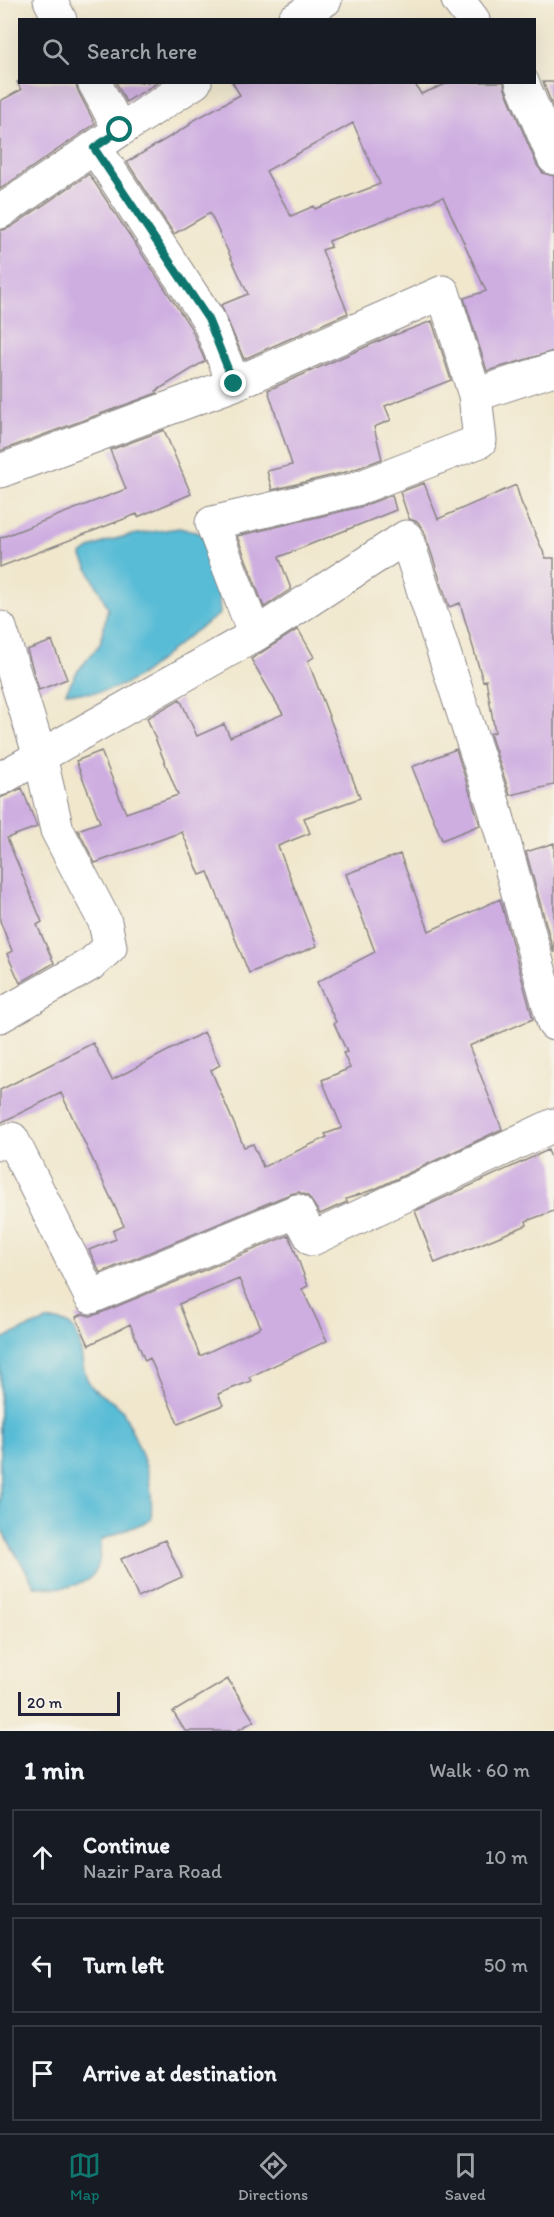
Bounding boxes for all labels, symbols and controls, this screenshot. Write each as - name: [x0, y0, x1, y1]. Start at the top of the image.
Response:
- search box: [18, 18, 536, 84]
- icon: search: [39, 35, 72, 68]
- text: Search here: [87, 38, 197, 65]
- route start: [106, 116, 132, 142]
- route end: [220, 370, 246, 396]
- scale bar: [18, 1689, 120, 1716]
- text: 20 m: [27, 1693, 62, 1712]
- text: 1 min: [24, 1754, 84, 1786]
- text: Walk · 60 m: [429, 1758, 530, 1782]
- text: Continue: [83, 1832, 170, 1859]
- icon: ahead: [26, 1841, 59, 1874]
- text: 10 m: [485, 1845, 528, 1869]
- text: Nazir Para Road: [83, 1859, 222, 1883]
- icon: left: [26, 1949, 59, 1982]
- text: Turn left: [83, 1952, 164, 1979]
- text: 50 m: [484, 1953, 528, 1977]
- icon: arrive: [26, 2057, 59, 2090]
- text: Arrive at destination: [83, 2060, 277, 2087]
- tab: Map: [68, 2149, 101, 2204]
- tab: Directions: [238, 2149, 308, 2204]
- tab: Saved: [445, 2149, 486, 2204]

